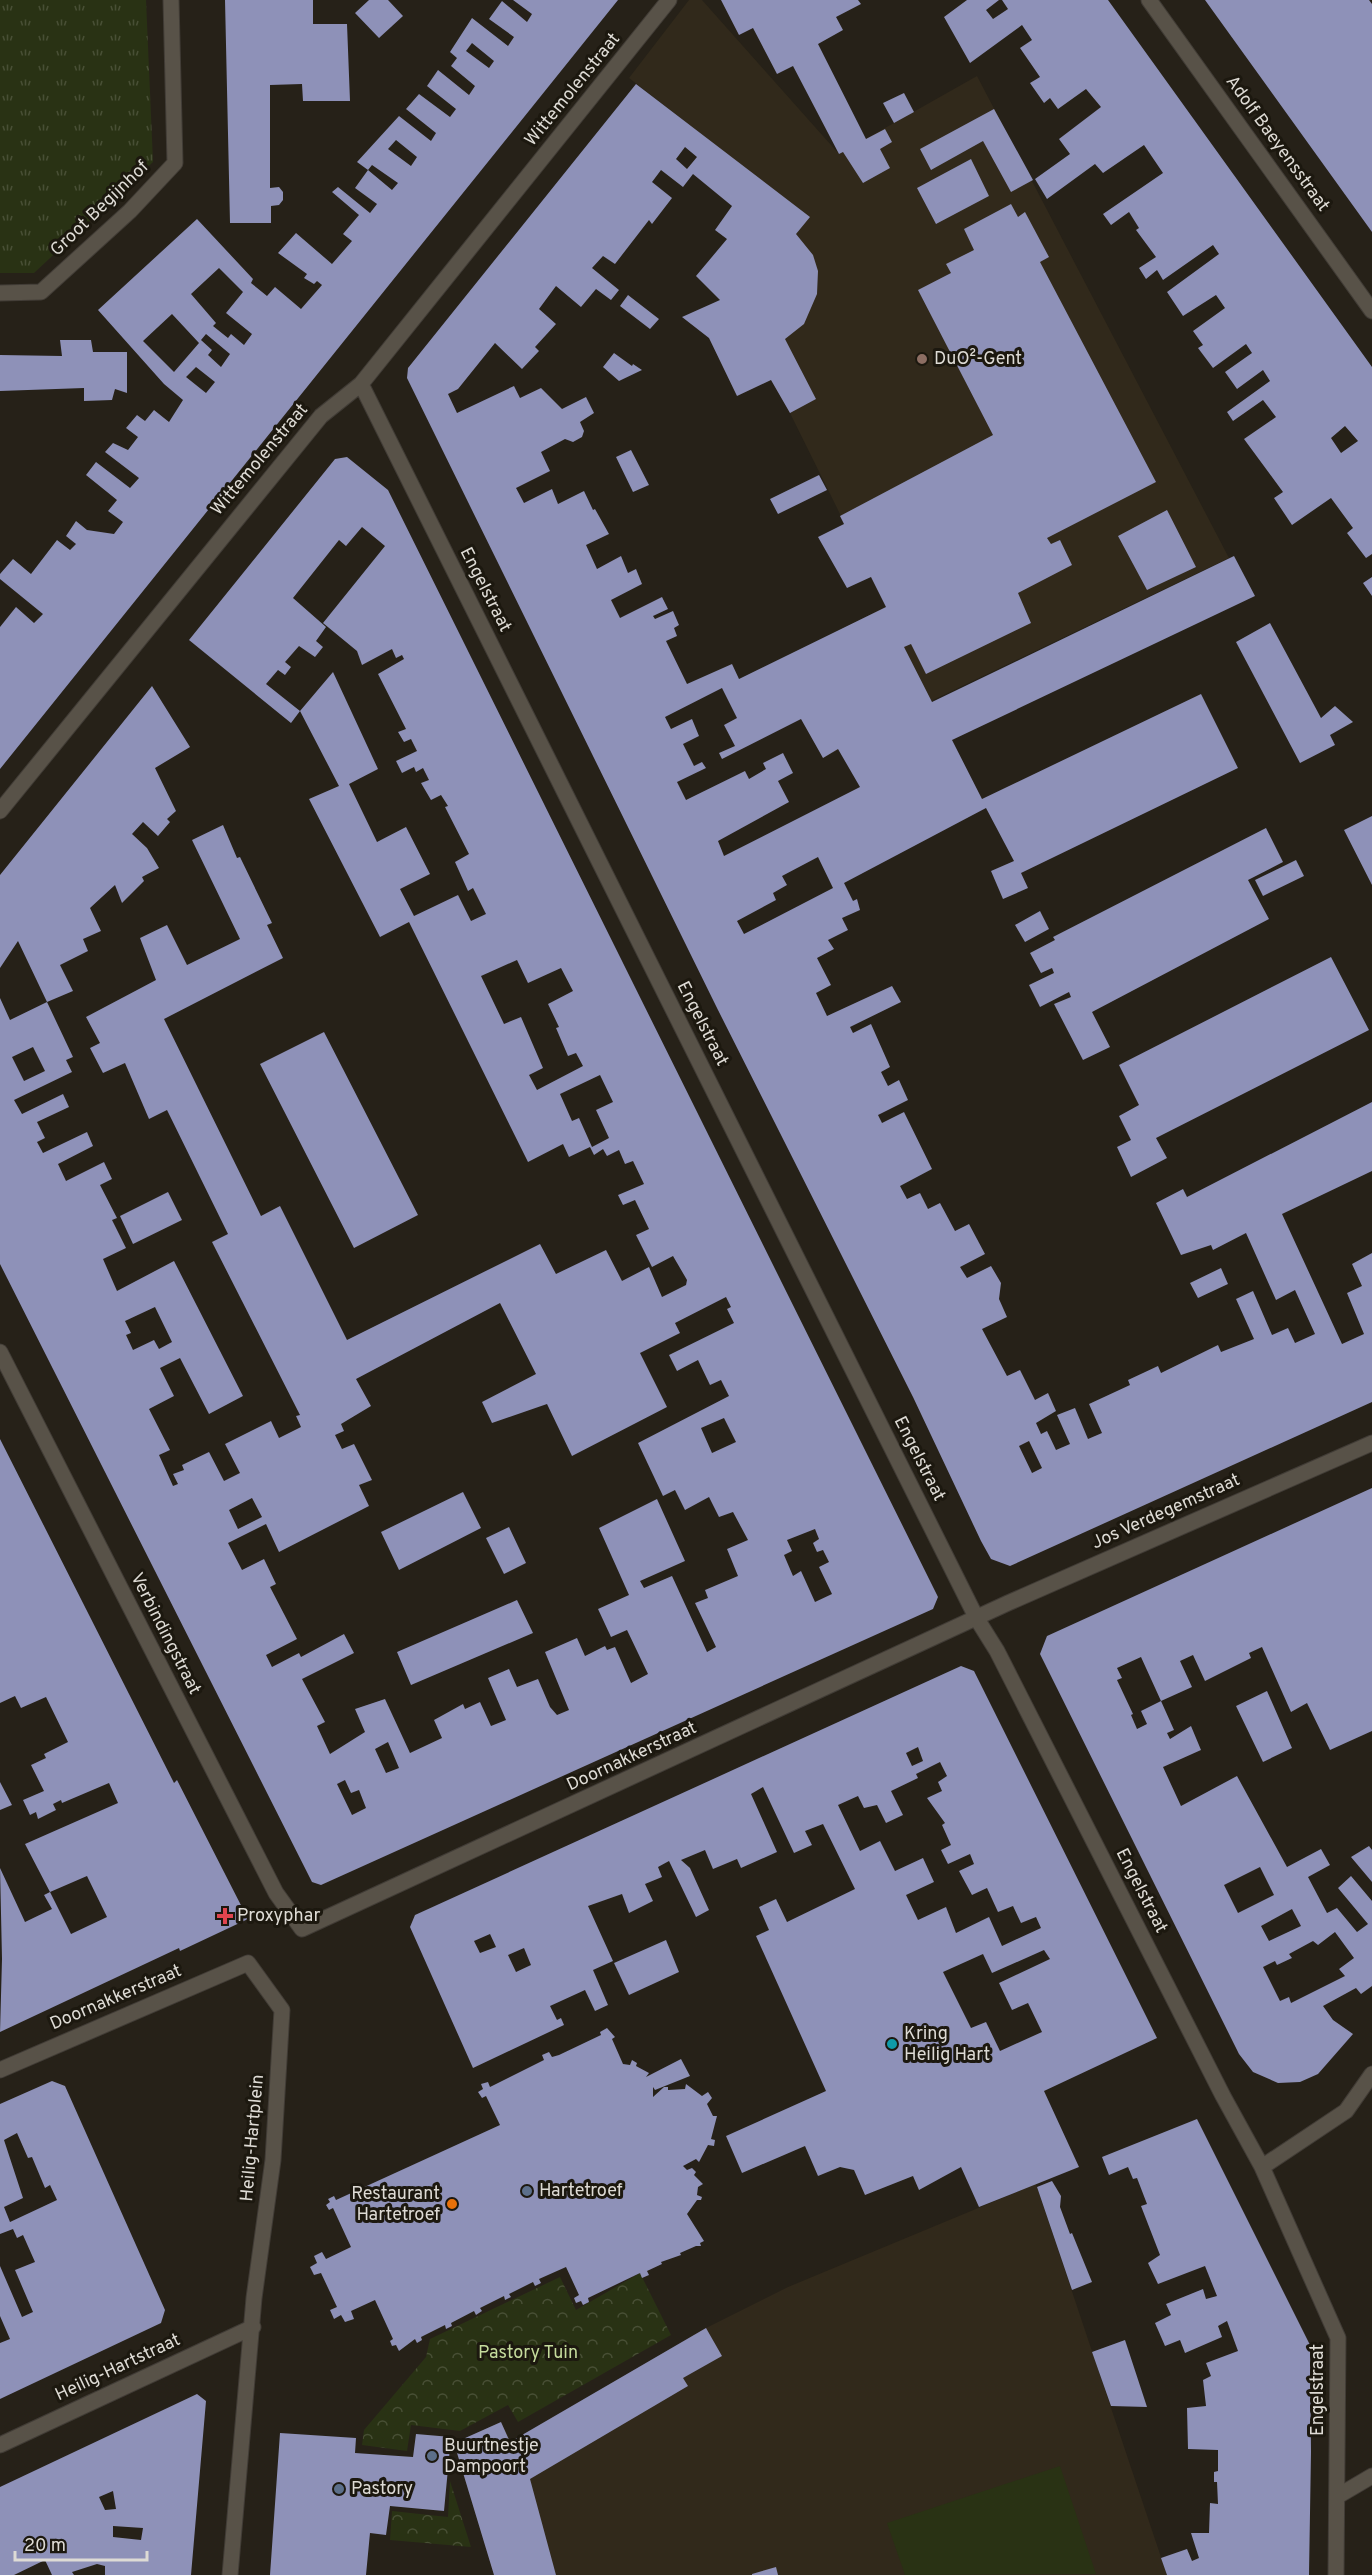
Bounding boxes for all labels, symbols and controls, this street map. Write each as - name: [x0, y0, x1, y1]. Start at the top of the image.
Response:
- street label: Wittemolenstraat: [520, 29, 626, 151]
- street label: Adolf Baeyensstraat: [1220, 71, 1334, 217]
- street label: Groot Begijnhof: [46, 156, 154, 262]
- place label: DuO²-Gent: [934, 348, 1022, 371]
- marker: DuO²-Gent: [915, 352, 929, 366]
- street label: Wittemolenstraat: [206, 399, 314, 521]
- street label: Engelstraat: [454, 544, 516, 636]
- street label: Engelstraat: [671, 978, 733, 1070]
- street label: Engelstraat: [888, 1413, 950, 1505]
- street label: Jos Verdegemstraat: [1088, 1469, 1244, 1555]
- street label: Verbindingstraat: [124, 1569, 206, 1699]
- street label: Doornakkerstraat: [563, 1717, 701, 1797]
- street label: Engelstraat: [1110, 1845, 1172, 1937]
- place label: Proxyphar: [237, 1905, 320, 1928]
- marker: Proxyphar: [218, 1909, 232, 1923]
- street label: Doornakkerstraat: [47, 1960, 185, 2036]
- place label: Kring Heilig Hart: [904, 2023, 990, 2067]
- marker: Kring Heilig Hart: [885, 2037, 899, 2051]
- street label: Heilig-Hartplein: [236, 2073, 270, 2203]
- place label: Hartetroef: [539, 2180, 622, 2203]
- place label: Restaurant Hartetroef: [351, 2183, 440, 2227]
- marker: Hartetroef: [520, 2184, 534, 2198]
- marker: Restaurant Hartetroef: [445, 2197, 459, 2211]
- street label: Heilig-Hartstraat: [52, 2329, 184, 2407]
- park label: Pastory Tuin: [478, 2342, 578, 2365]
- street label: Engelstraat: [1307, 2344, 1330, 2436]
- place label: Buurtnestje Dampoort: [444, 2435, 539, 2479]
- marker: Buurtnestje Dampoort: [425, 2449, 439, 2463]
- place label: Pastory: [351, 2478, 413, 2501]
- marker: Pastory: [332, 2482, 346, 2496]
- scale bar: [15, 2524, 147, 2562]
- text: 20 m: [24, 2535, 66, 2558]

